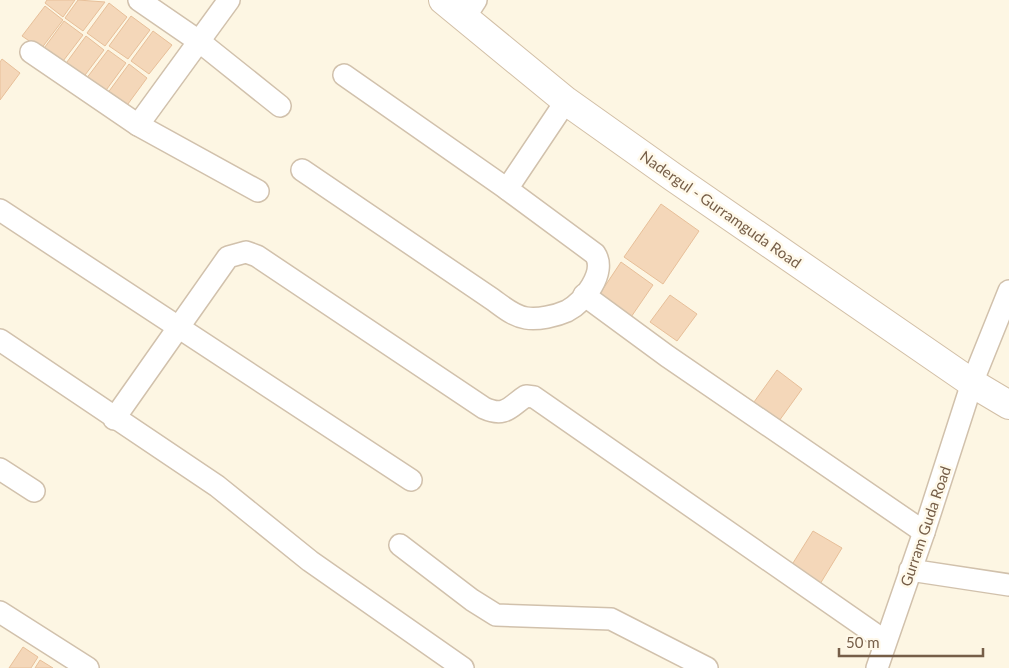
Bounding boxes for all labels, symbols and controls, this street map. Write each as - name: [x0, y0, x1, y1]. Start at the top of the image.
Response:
- street label: Nadergul - Gurramguda Road: [637, 147, 805, 271]
- street label: Gurram Guda Road: [896, 464, 954, 588]
- scale bar: [839, 626, 983, 658]
- text: 50 m: [846, 633, 880, 651]

